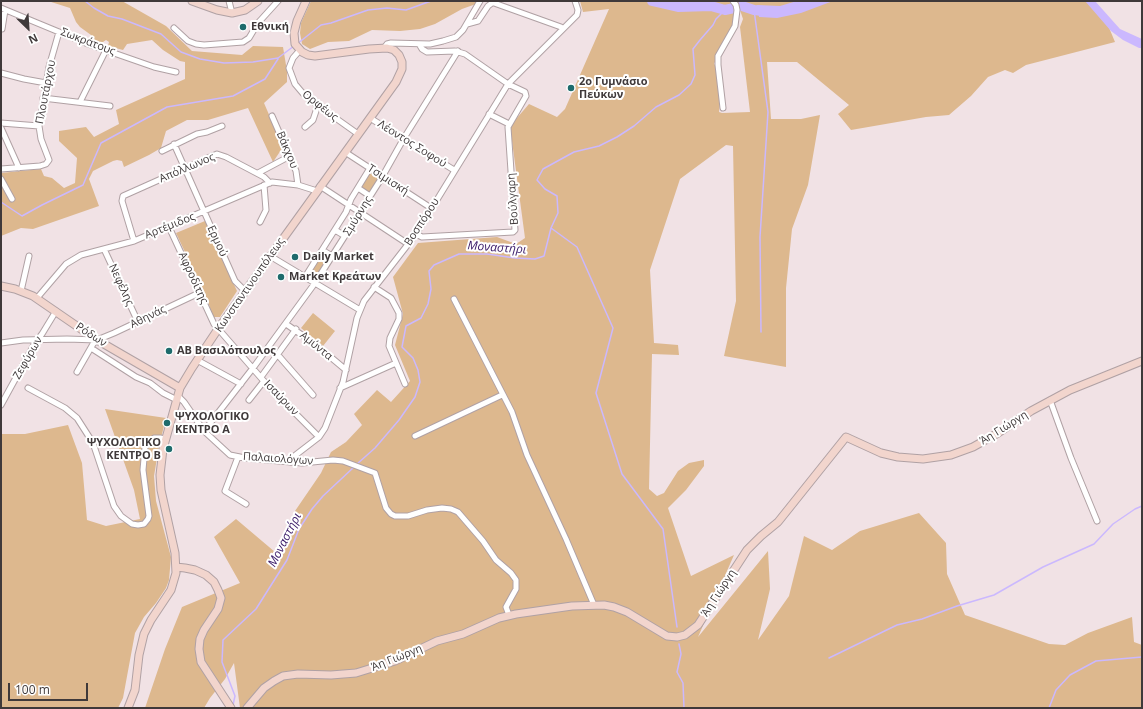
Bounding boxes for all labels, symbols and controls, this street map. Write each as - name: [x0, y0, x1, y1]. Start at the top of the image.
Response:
- north arrow: [8, 8, 48, 48]
- place label: Εθνική: [251, 20, 289, 34]
- marker: Εθνική: [238, 22, 248, 32]
- street label: Σωκράτους: [59, 26, 117, 58]
- text: N: [26, 31, 41, 48]
- street label: Πλουτάρχου: [33, 59, 59, 125]
- place label: 2ο Γυμνάσιο Πεύκων: [579, 75, 648, 101]
- marker: 2ο Γυμνάσιο Πεύκων: [566, 83, 576, 93]
- street label: Ορφέως: [299, 88, 341, 124]
- street label: Λέοντος Σοφού: [375, 118, 449, 170]
- street label: Βάκχου: [273, 130, 301, 170]
- street label: Απόλλωνος: [157, 150, 217, 186]
- street label: Τσιμισκή: [365, 162, 411, 198]
- street label: Βούλγαρη: [505, 173, 521, 225]
- street label: Σμύρνης: [341, 194, 375, 238]
- street label: Βοσπόρου: [402, 196, 442, 248]
- street label: Αρτέμιδος: [143, 210, 197, 242]
- street label: Ερμού: [204, 223, 230, 259]
- street label: Κωνσταντινουπόλεως: [212, 235, 288, 335]
- water label: Μοναστήρι: [467, 239, 527, 257]
- street label: Αφροδίτης: [175, 250, 211, 306]
- place label: Daily Market: [303, 250, 374, 264]
- marker: Daily Market: [290, 252, 300, 262]
- street label: Νεφέλης: [106, 262, 136, 308]
- place label: Market Κρεάτων: [289, 270, 381, 284]
- marker: Market Κρεάτων: [276, 272, 286, 282]
- street label: Αθηνάς: [128, 303, 168, 331]
- street label: Ρόδων: [73, 320, 109, 350]
- street label: Αμύντα: [297, 329, 335, 363]
- street label: Ζεφύρων: [10, 334, 46, 382]
- place label: ΑΒ Βασιλόπουλος: [177, 344, 276, 358]
- marker: ΑΒ Βασιλόπουλος: [164, 346, 174, 356]
- street label: Ισαύρων: [261, 377, 301, 419]
- street label: Άη Γιώργη: [978, 408, 1030, 448]
- place label: ΨΥΧΟΛΟΓΙΚΟ ΚΕΝΤΡΟ A: [175, 410, 249, 436]
- marker: ΨΥΧΟΛΟΓΙΚΟ ΚΕΝΤΡΟ A: [162, 418, 172, 428]
- place label: ΨΥΧΟΛΟΓΙΚΟ ΚΕΝΤΡΟ B: [87, 436, 161, 462]
- marker: ΨΥΧΟΛΟΓΙΚΟ ΚΕΝΤΡΟ B: [164, 444, 174, 454]
- street label: Παλαιολόγων: [242, 450, 314, 468]
- water label: Μοναστήρι: [265, 510, 305, 570]
- street label: Άη Γιώργη: [699, 567, 739, 619]
- street label: Άη Γιώργη: [370, 642, 424, 674]
- scale bar: [10, 675, 90, 701]
- text: 100 m: [15, 681, 50, 698]

